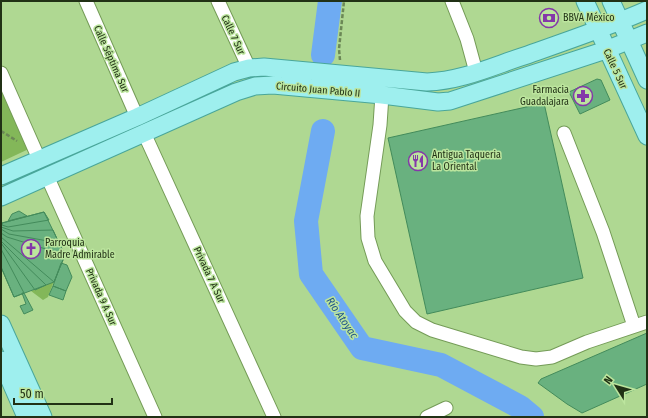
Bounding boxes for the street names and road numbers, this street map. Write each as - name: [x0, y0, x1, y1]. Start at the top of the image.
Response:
- street label: Calle 7 Sur: [219, 13, 248, 57]
- street label: Calle Séptima Sur: [91, 24, 131, 95]
- street label: Calle 5 Sur: [600, 47, 630, 91]
- street label: Circuito Juan Pablo II: [275, 80, 361, 100]
- street label: Privada 7 A Sur: [191, 245, 227, 305]
- street label: Privada 9 A Sur: [83, 267, 119, 328]

